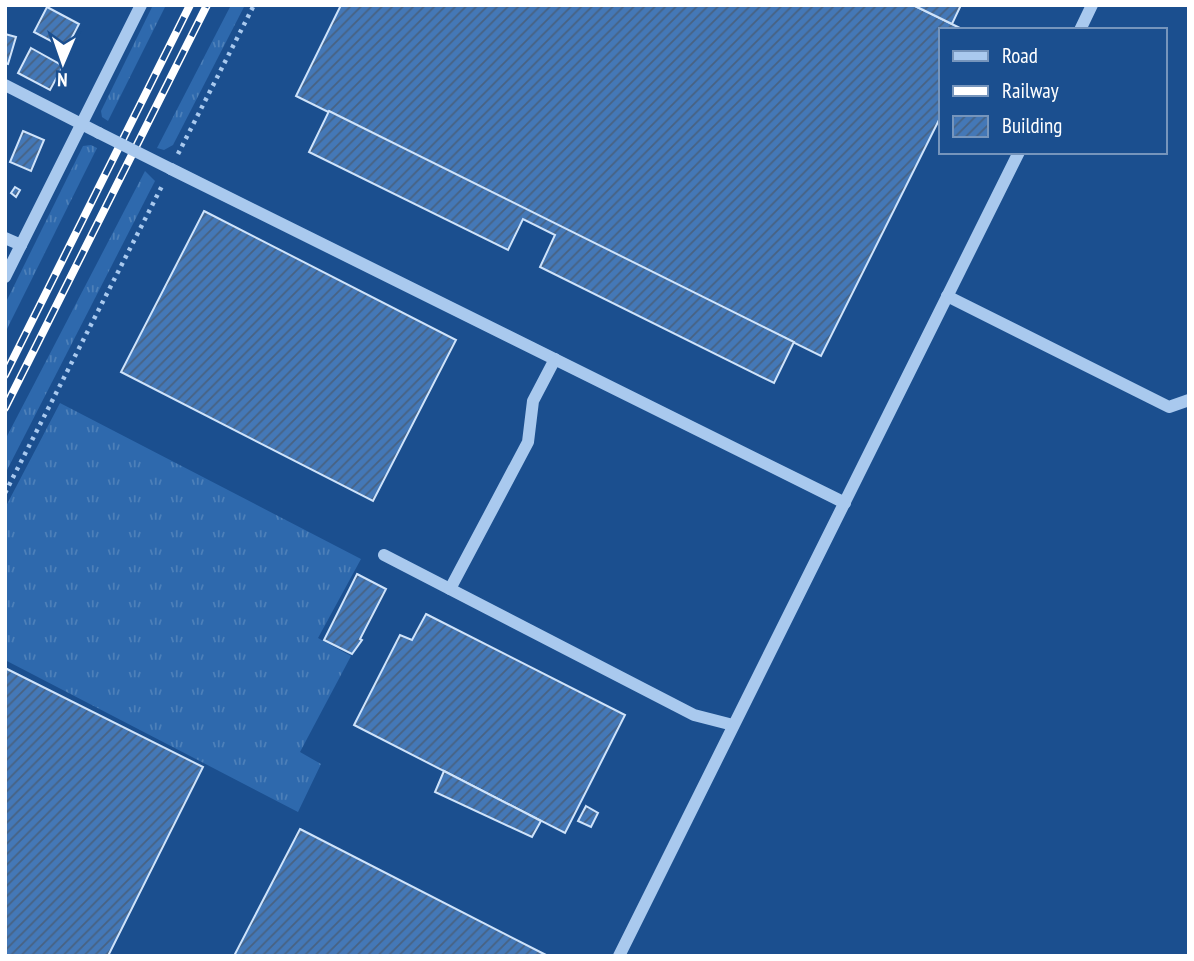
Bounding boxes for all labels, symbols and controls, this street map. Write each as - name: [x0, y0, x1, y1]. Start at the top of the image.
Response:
- north arrow: [28, 28, 98, 98]
- legend: [939, 28, 1166, 154]
- text: Road: [1002, 42, 1038, 69]
- text: N: [57, 68, 68, 92]
- text: Railway: [1002, 77, 1059, 104]
- text: Building: [1002, 112, 1062, 139]

